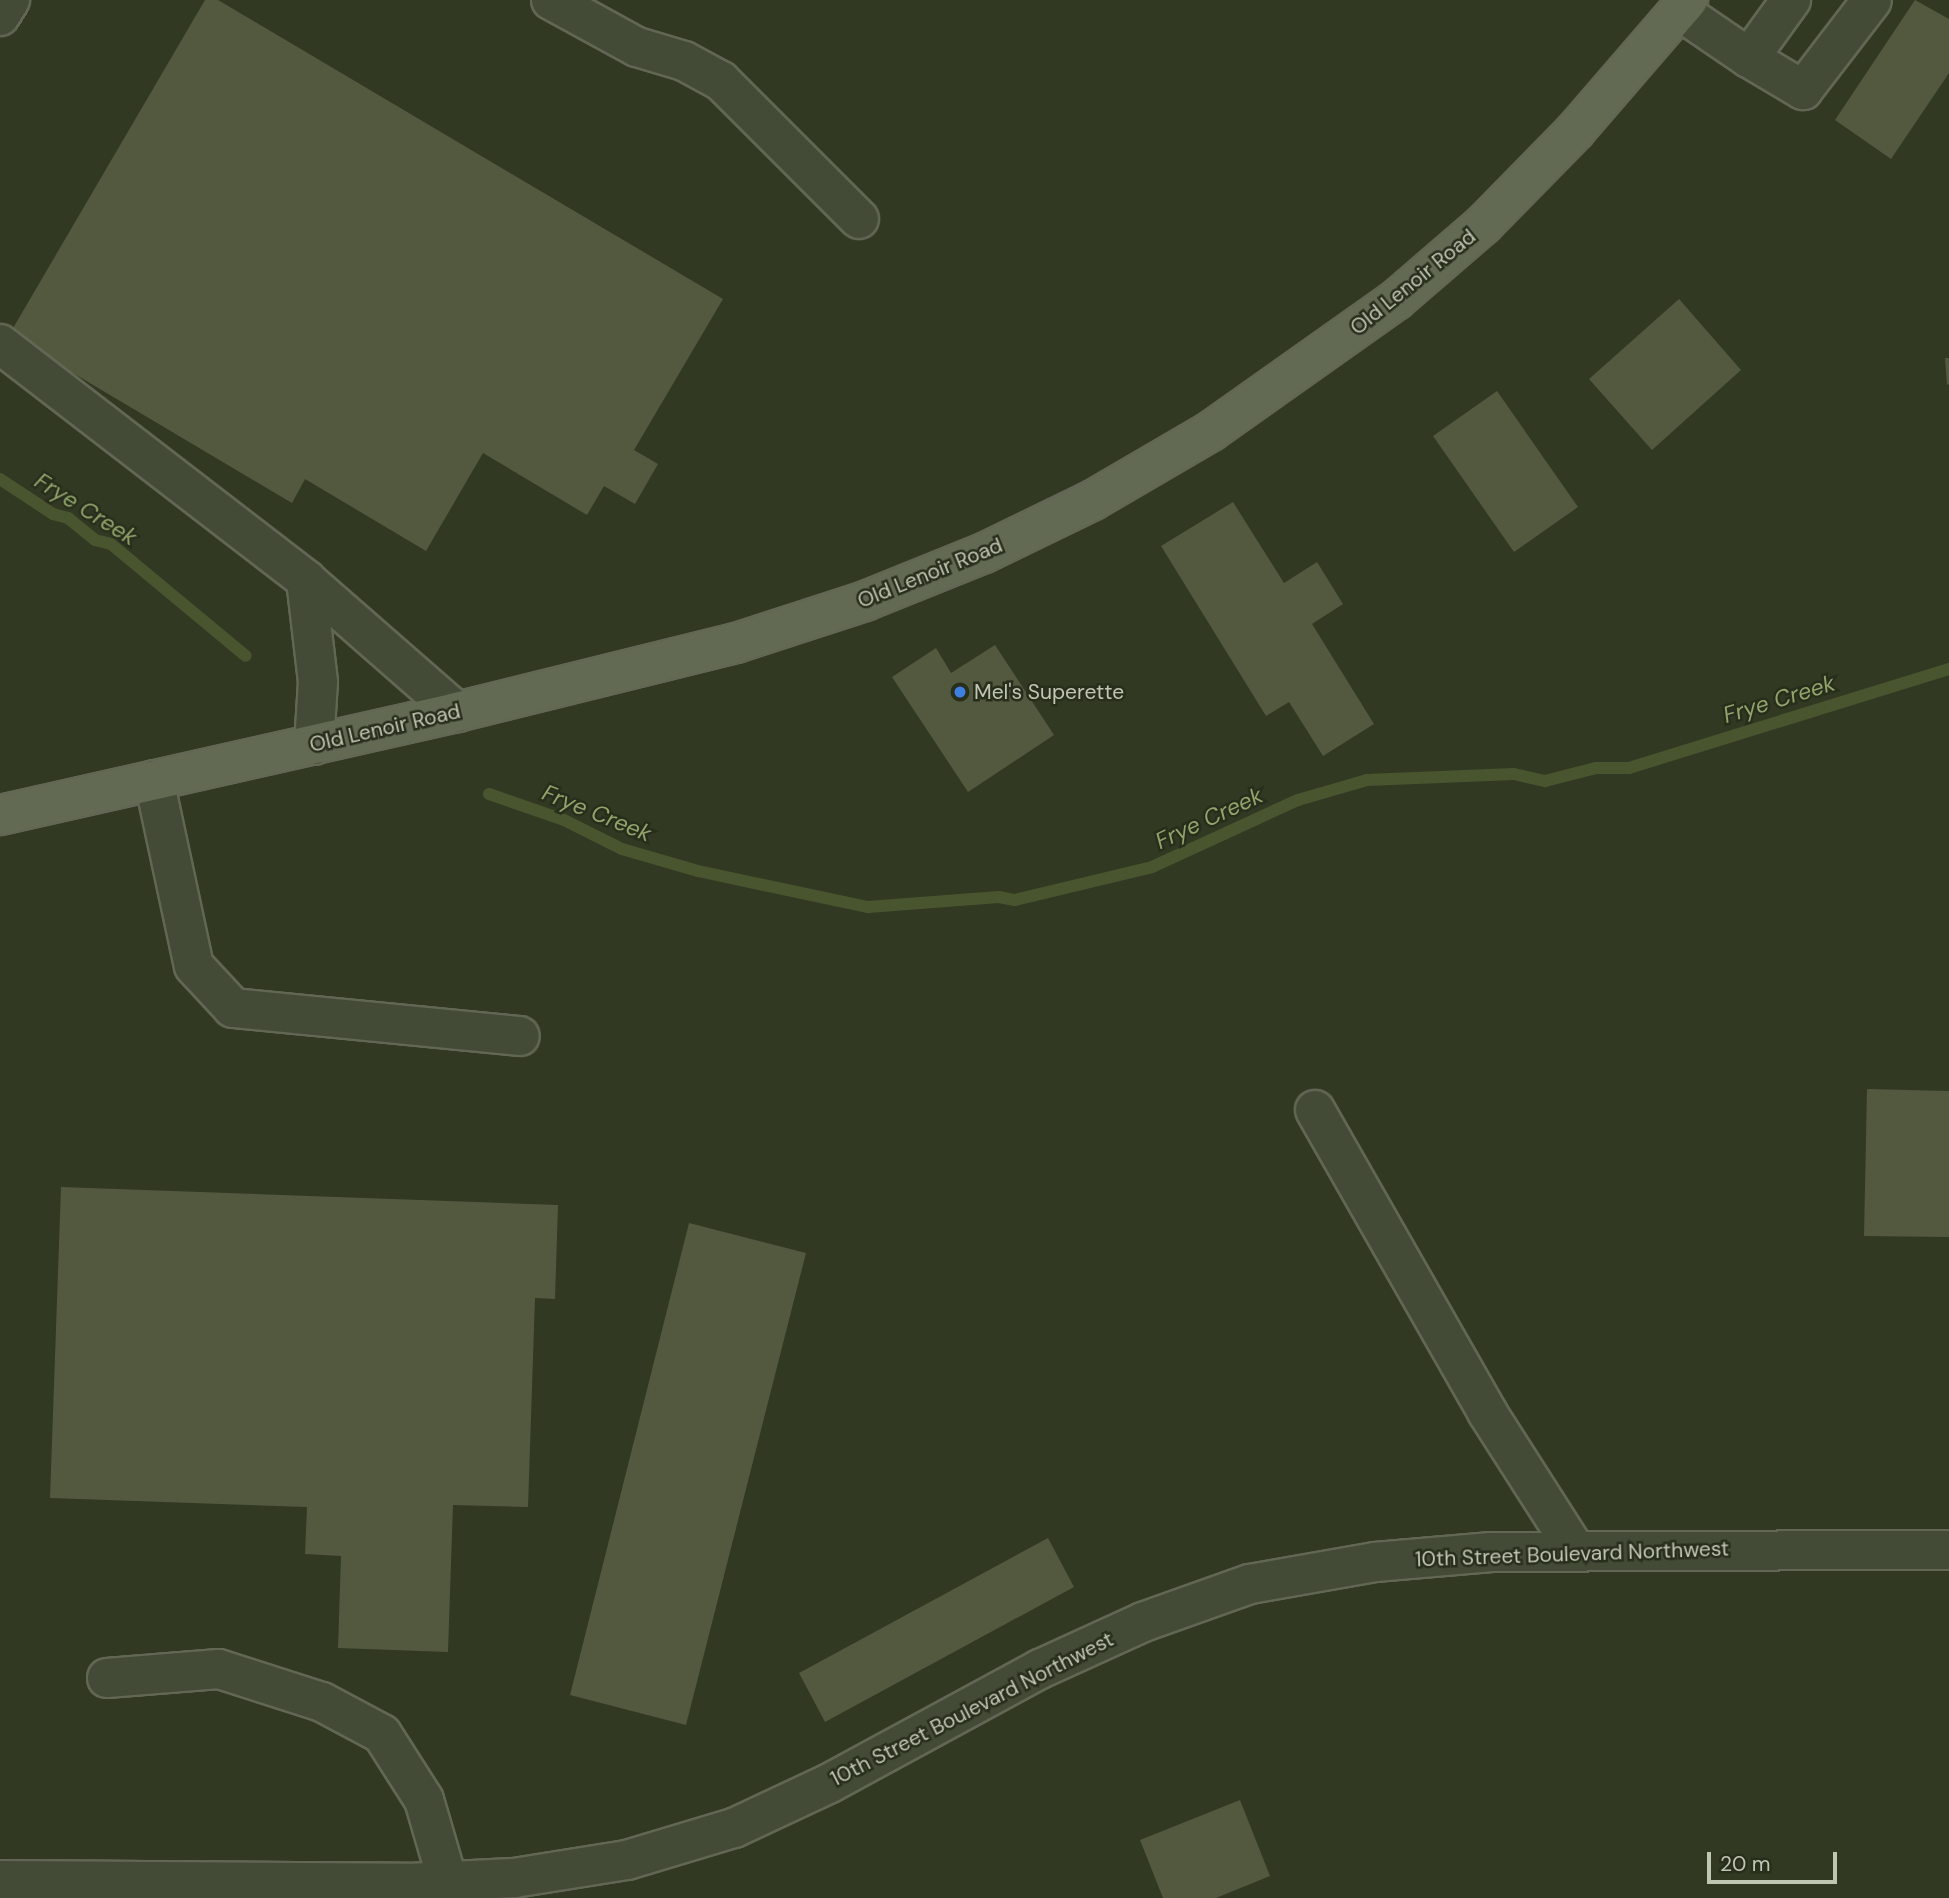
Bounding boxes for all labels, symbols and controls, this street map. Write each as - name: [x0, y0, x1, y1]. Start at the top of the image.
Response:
- street label: Old Lenoir Road: [1345, 224, 1481, 340]
- water label: Frye Creek: [30, 467, 142, 551]
- street label: Old Lenoir Road: [854, 532, 1006, 614]
- water label: Frye Creek: [1720, 669, 1838, 729]
- place label: Mel's Superette: [974, 679, 1124, 705]
- marker: Mel's Superette: [952, 684, 968, 700]
- street label: Old Lenoir Road: [307, 698, 463, 758]
- water label: Frye Creek: [538, 779, 656, 847]
- water label: Frye Creek: [1151, 781, 1267, 855]
- street label: 10th Street Boulevard Northwest: [1415, 1536, 1729, 1572]
- street label: 10th Street Boulevard Northwest: [826, 1626, 1118, 1792]
- scale bar: [1711, 1839, 1840, 1883]
- text: 20 m: [1720, 1850, 1771, 1878]

